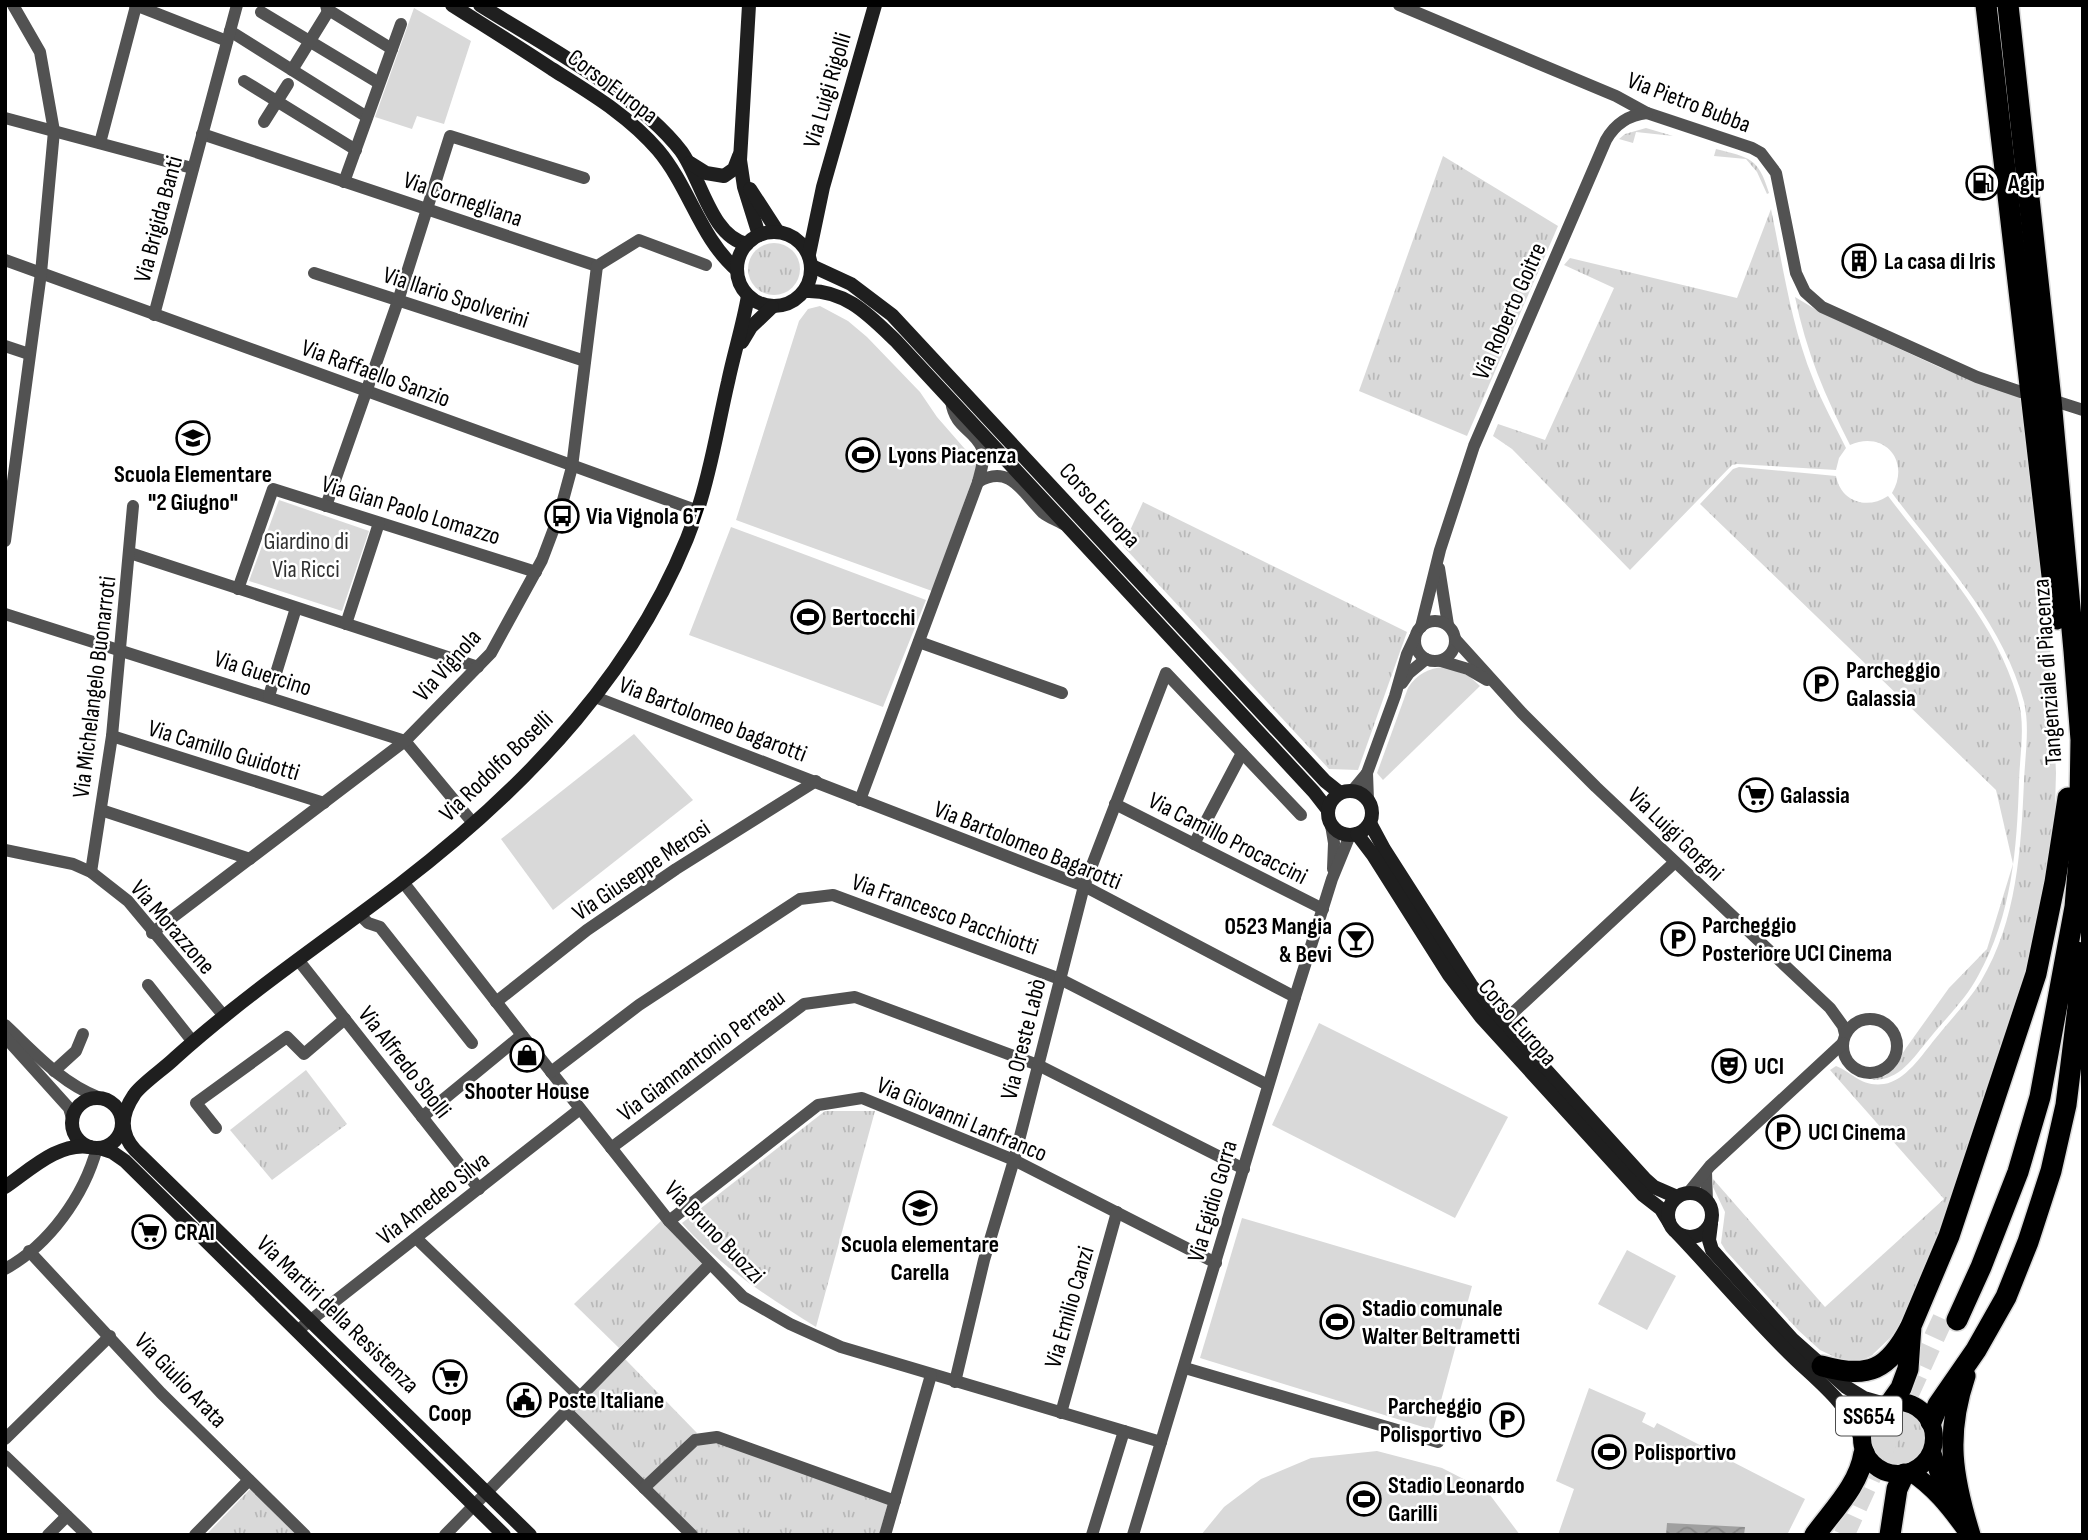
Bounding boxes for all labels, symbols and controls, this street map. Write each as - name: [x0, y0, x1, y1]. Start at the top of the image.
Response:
- street label: Via Luigi Rigolli: [797, 29, 858, 151]
- street label: Corso Europa: [562, 43, 664, 130]
- street label: Via Pietro Bubba: [1623, 66, 1755, 139]
- street label: Via Brigida Banti: [128, 153, 189, 286]
- fuel station icon: Agip: [1964, 164, 2002, 202]
- street label: Via Cornegliana: [399, 166, 526, 233]
- place label: Agip: [2007, 169, 2045, 198]
- street label: Via Roberto Goitre: [1466, 238, 1553, 384]
- building icon: La casa di Iris: [1840, 242, 1878, 280]
- place label: La casa di Iris: [1884, 247, 1996, 276]
- street label: Via Ilario Spolverini: [379, 260, 532, 335]
- street label: Via Raffaello Sanzio: [297, 333, 454, 414]
- school or university icon: Scuola Elementare "2 Giugno": [174, 419, 212, 457]
- sports icon: Lyons Piacenza: [844, 436, 882, 474]
- place label: Lyons Piacenza: [888, 441, 1016, 470]
- street label: Corso Europa: [1053, 457, 1146, 554]
- place label: Scuola Elementare "2 Giugno": [114, 460, 272, 517]
- street label: Via Gian Paolo Lomazzo: [318, 469, 504, 551]
- bus stop icon: Via Vignola 67: [543, 497, 581, 535]
- place label: Via Vignola 67: [586, 502, 705, 531]
- park label: Giardino di Via Ricci: [263, 527, 349, 584]
- street label: Via Michelangelo Buonarroti: [67, 575, 122, 800]
- street label: Tangenziale di Piacenza: [2027, 578, 2068, 766]
- sports icon: Bertocchi: [789, 598, 827, 636]
- place label: Bertocchi: [832, 603, 916, 632]
- street label: Via Vignola: [407, 623, 487, 707]
- street label: Via Guercino: [210, 644, 315, 703]
- place label: Parcheggio Galassia: [1846, 656, 1940, 713]
- parking icon: Parcheggio Galassia: [1802, 665, 1840, 703]
- street label: Via Bartolomeo bagarotti: [615, 670, 811, 769]
- street label: Via Rodolfo Boselli: [434, 705, 559, 828]
- street label: Via Camillo Guidotti: [145, 714, 303, 787]
- supermarket icon: Galassia: [1737, 776, 1775, 814]
- place label: Galassia: [1780, 781, 1850, 810]
- street label: Via Luigi Gorgni: [1622, 782, 1730, 887]
- street label: Via Camillo Procaccini: [1143, 786, 1312, 891]
- street label: Via Bartolomeo Bagarotti: [930, 795, 1126, 896]
- street label: Via Giuseppe Merosi: [567, 814, 716, 927]
- street label: Via Francesco Pacchiotti: [848, 867, 1042, 962]
- street label: Via Morazzone: [124, 874, 221, 980]
- place label: Parcheggio Posteriore UCI Cinema: [1702, 911, 1892, 968]
- place label: 0523 Mangia & Bevi: [1225, 912, 1332, 969]
- parking icon: Parcheggio Posteriore UCI Cinema: [1659, 920, 1697, 958]
- bar icon: 0523 Mangia & Bevi: [1337, 921, 1375, 959]
- street label: Corso Europa: [1472, 973, 1563, 1072]
- street label: Via Oreste Labò: [994, 976, 1053, 1103]
- street label: Via Giannantonio Perreau: [612, 983, 791, 1128]
- street label: Via Alfredo Sbolli: [352, 1000, 457, 1124]
- shop icon: Shooter House: [508, 1036, 546, 1074]
- theatre icon: UCI: [1710, 1047, 1748, 1085]
- place label: UCI: [1754, 1052, 1784, 1081]
- street label: Via Giovanni Lanfranco: [872, 1070, 1051, 1168]
- place label: Shooter House: [465, 1077, 589, 1106]
- parking icon: UCI Cinema: [1764, 1113, 1802, 1151]
- place label: UCI Cinema: [1808, 1118, 1906, 1147]
- street label: Via Egidio Gorra: [1181, 1137, 1244, 1265]
- street label: Via Amedeo Silva: [371, 1145, 495, 1251]
- street label: Via Bruno Buozzi: [658, 1175, 771, 1290]
- school or university icon: Scuola elementare Carella: [901, 1189, 939, 1227]
- supermarket icon: CRAI: [130, 1213, 168, 1251]
- place label: CRAI: [174, 1218, 215, 1247]
- street label: Via Martiri della Resistenza: [250, 1229, 425, 1399]
- place label: Scuola elementare Carella: [841, 1230, 999, 1287]
- street label: Via Emilio Canzi: [1038, 1243, 1101, 1371]
- place label: Stadio comunale Walter Beltrametti: [1362, 1294, 1520, 1351]
- sports icon: Stadio comunale Walter Beltrametti: [1318, 1303, 1356, 1341]
- street label: Via Giulio Arata: [128, 1327, 233, 1434]
- supermarket icon: Coop: [431, 1358, 469, 1396]
- public building icon: Poste Italiane: [505, 1381, 543, 1419]
- place label: Poste Italiane: [548, 1386, 664, 1415]
- place label: Parcheggio Polisportivo: [1380, 1392, 1482, 1449]
- road number: SS654: [1836, 1396, 1902, 1436]
- place label: Coop: [428, 1399, 472, 1428]
- parking icon: Parcheggio Polisportivo: [1488, 1401, 1526, 1439]
- sports icon: Polisportivo: [1590, 1433, 1628, 1471]
- place label: Polisportivo: [1634, 1438, 1736, 1467]
- place label: Stadio Leonardo Garilli: [1388, 1471, 1525, 1528]
- sports icon: Stadio Leonardo Garilli: [1345, 1480, 1383, 1518]

